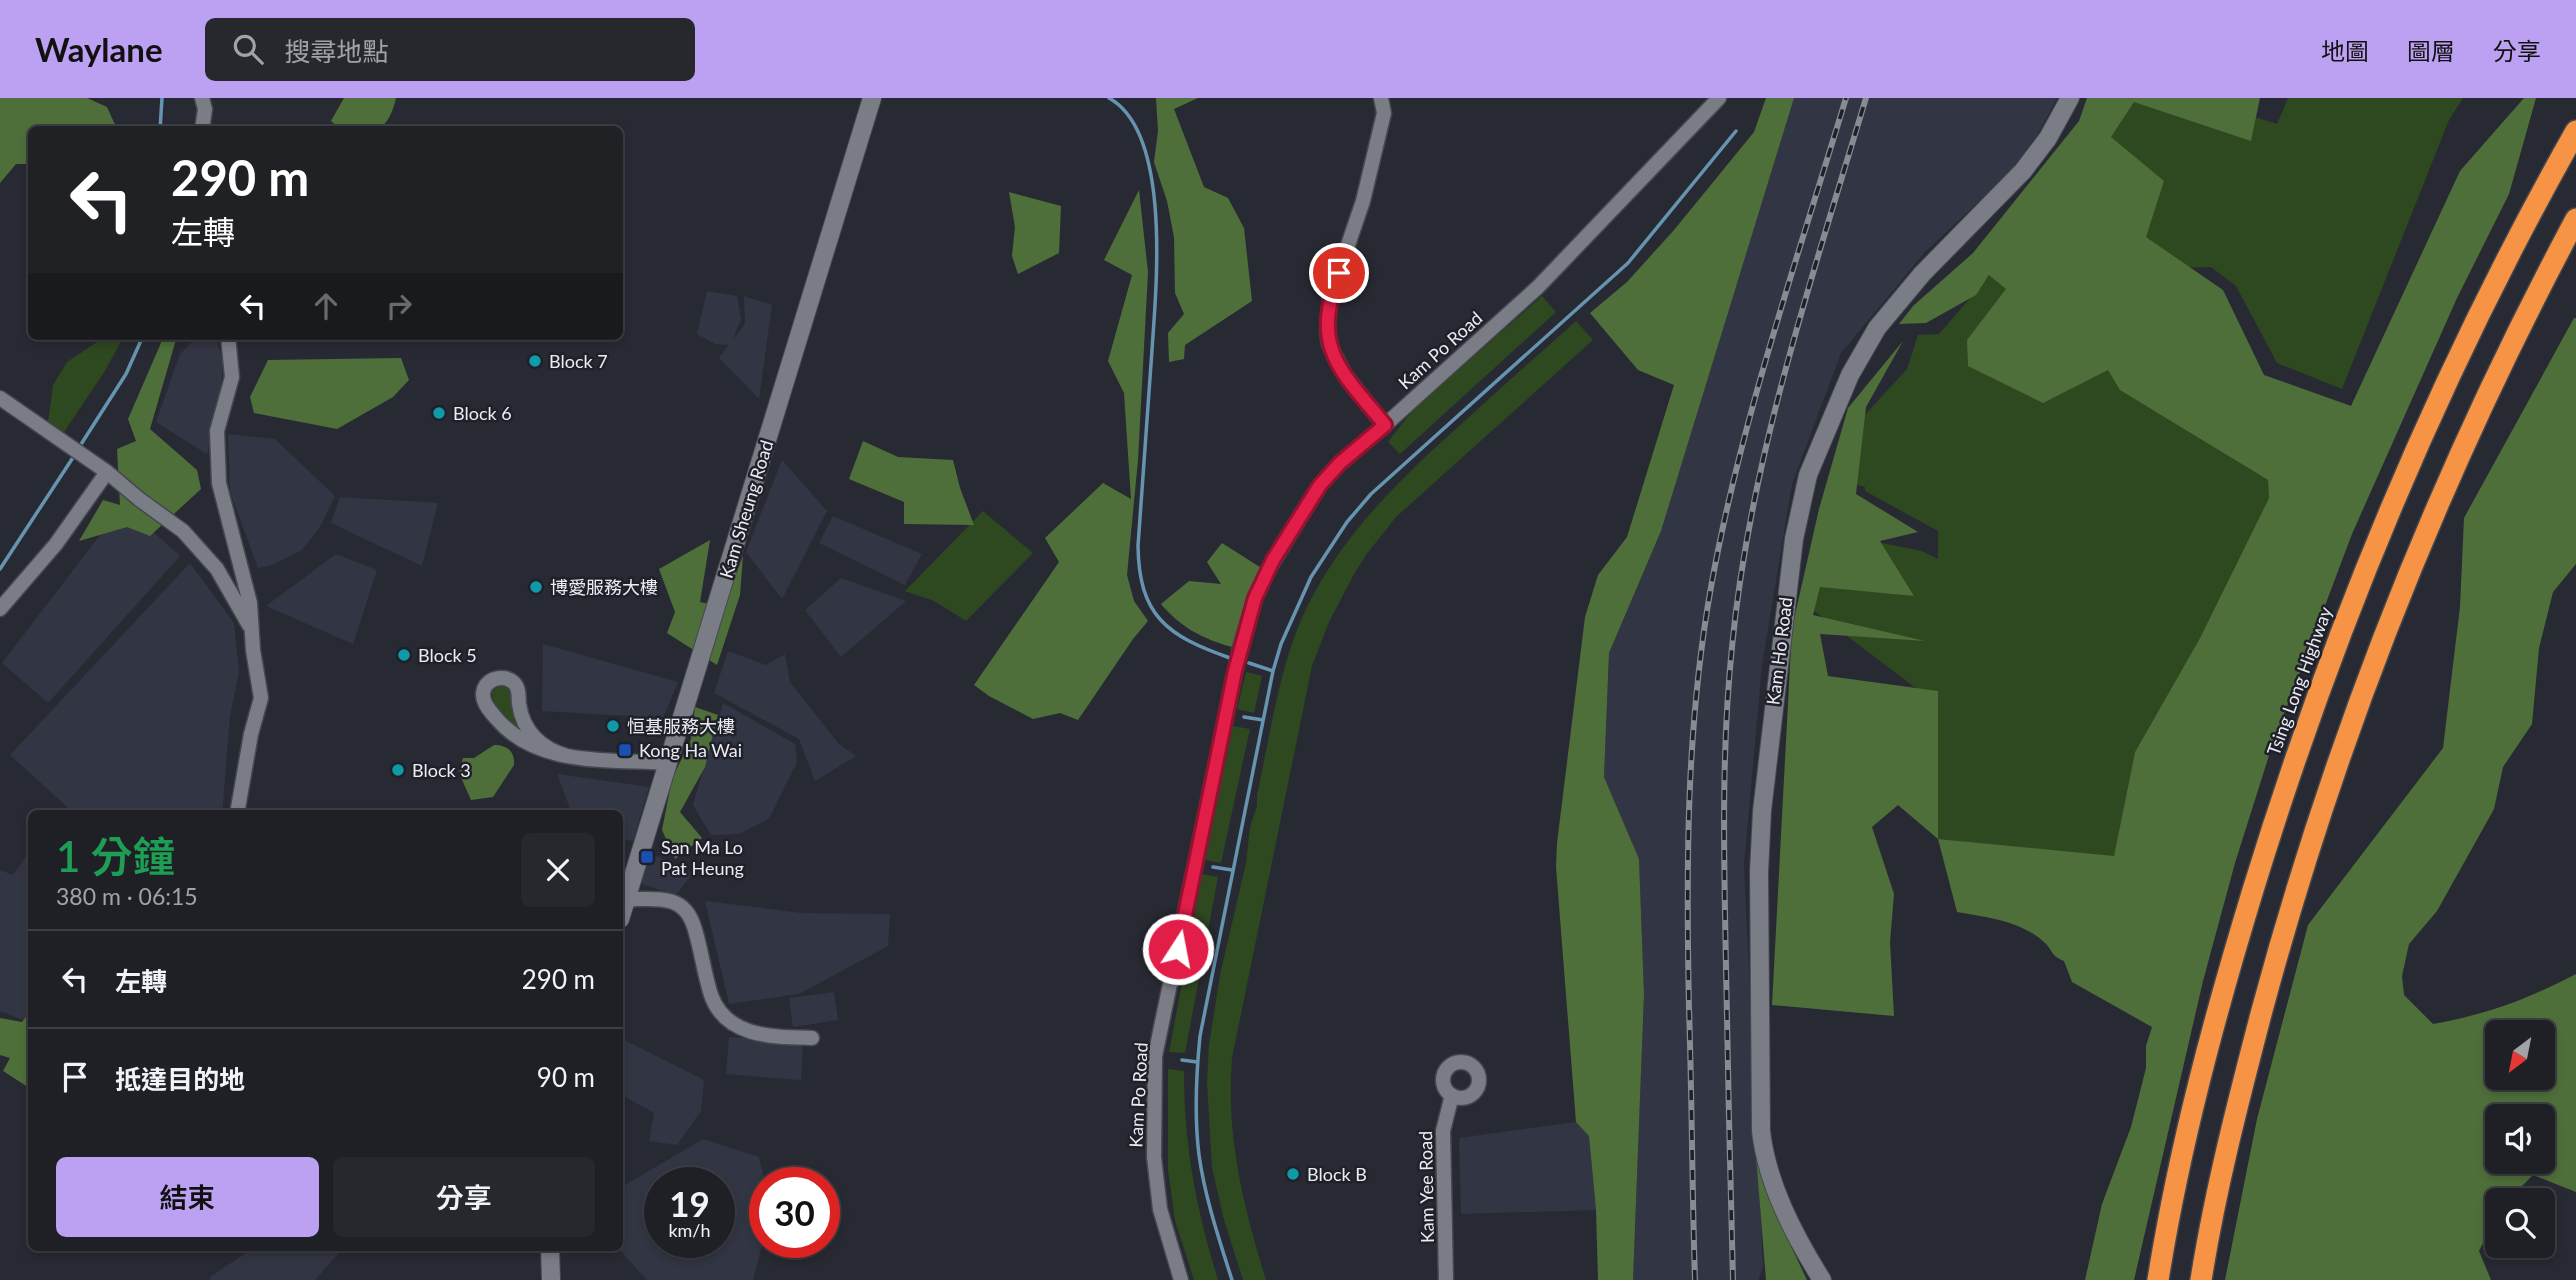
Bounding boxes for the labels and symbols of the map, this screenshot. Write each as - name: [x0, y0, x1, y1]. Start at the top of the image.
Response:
- pin: [1309, 243, 1369, 303]
- street label: Kam Po Road: [1394, 307, 1486, 393]
- place label: Block 7: [549, 350, 608, 372]
- marker: Block 7: [527, 353, 543, 369]
- place label: Block 6: [453, 402, 512, 424]
- marker: Block 6: [431, 405, 447, 421]
- street label: Kam Sheung Road: [715, 437, 777, 581]
- place label: 博愛服務大樓: [550, 576, 658, 598]
- marker: 博愛服務大樓: [528, 579, 544, 595]
- street label: Kam Ho Road: [1761, 596, 1797, 706]
- street label: Tsing Long Highway: [2262, 603, 2336, 758]
- place label: Block 5: [418, 644, 477, 666]
- marker: Block 5: [396, 647, 412, 663]
- place label: 恒基服務大樓: [627, 715, 735, 737]
- marker: 恒基服務大樓: [605, 718, 621, 734]
- place label: Kong Ha Wai: [639, 739, 742, 761]
- marker: Kong Ha Wai: [617, 742, 633, 758]
- place label: Block 3: [412, 759, 471, 781]
- marker: Block 3: [390, 762, 406, 778]
- place label: San Ma Lo Pat Heung: [661, 836, 744, 879]
- marker: San Ma Lo Pat Heung: [639, 849, 655, 865]
- position arrow: [1141, 912, 1215, 986]
- north arrow: [2485, 1020, 2555, 1090]
- street label: Kam Po Road: [1124, 1042, 1152, 1148]
- street label: Kam Yee Road: [1414, 1131, 1438, 1243]
- place label: Block B: [1307, 1163, 1367, 1185]
- marker: Block B: [1285, 1166, 1301, 1182]
- speed limit sign: 30: [749, 1167, 840, 1258]

